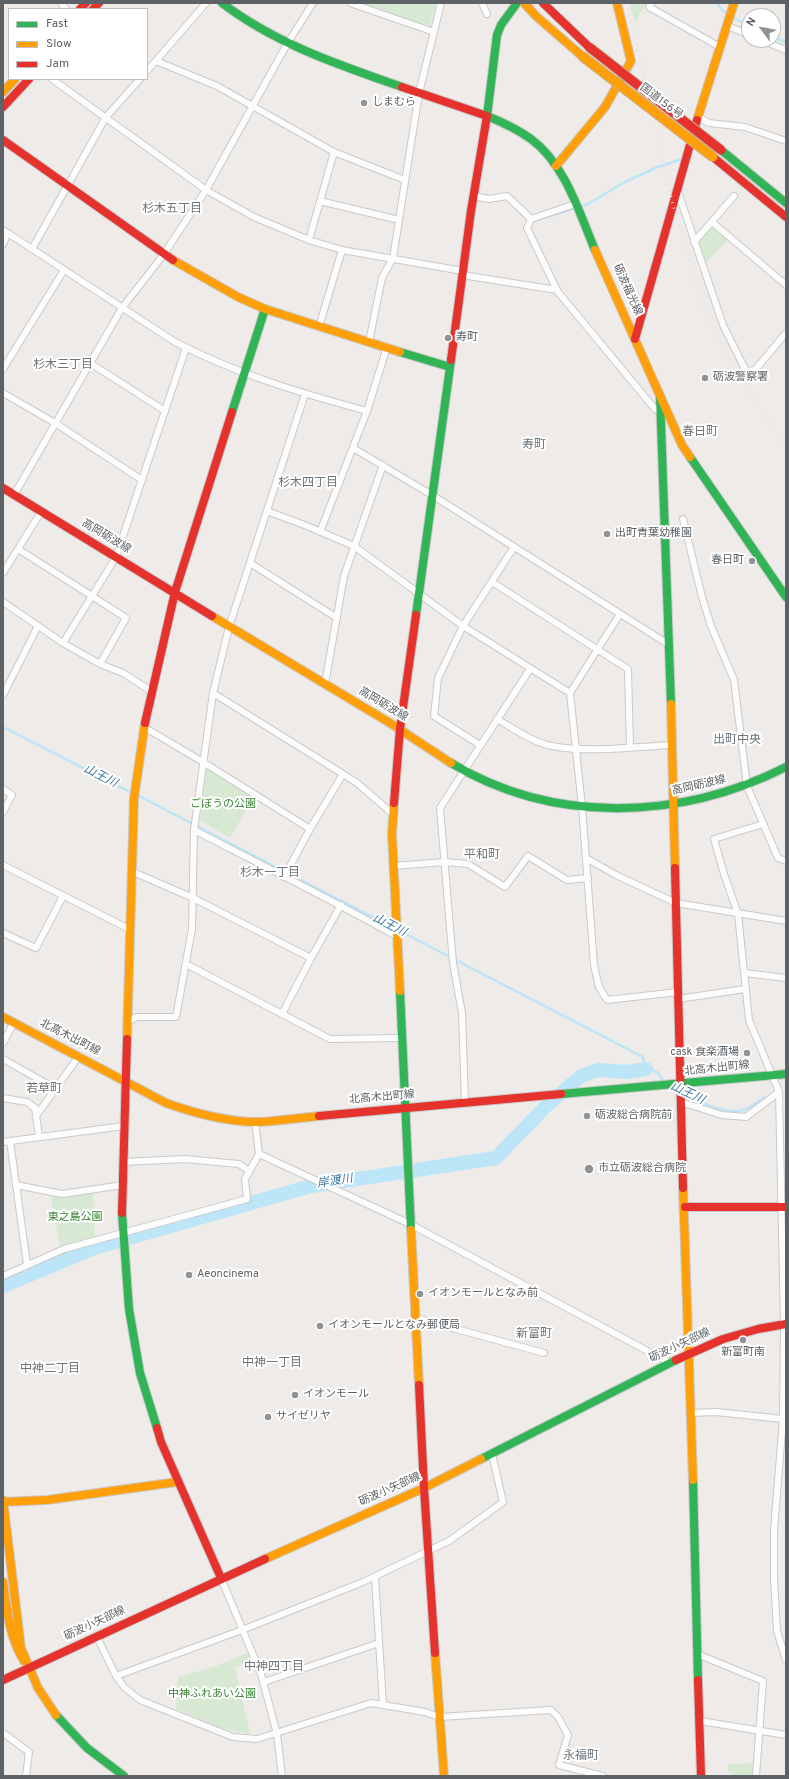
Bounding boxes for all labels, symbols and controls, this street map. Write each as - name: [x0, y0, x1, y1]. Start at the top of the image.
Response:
- legend: [8, 8, 148, 80]
- north arrow: [741, 8, 781, 48]
- text: N: [744, 15, 760, 29]
- text: Fast: [46, 16, 68, 32]
- text: Slow: [46, 36, 72, 52]
- text: Jam: [46, 56, 69, 72]
- street label: 国道156号: [637, 82, 685, 122]
- place label: しまむら: [372, 96, 416, 110]
- marker: しまむら: [359, 98, 369, 108]
- district label: 杉木五丁目: [142, 203, 202, 217]
- street label: 砺波福光線: [610, 262, 644, 318]
- place label: 寿町: [456, 331, 478, 345]
- marker: 寿町: [443, 333, 453, 343]
- district label: 杉木三丁目: [33, 359, 93, 373]
- place label: 砺波警察署: [713, 371, 768, 385]
- marker: 砺波警察署: [700, 373, 710, 383]
- district label: 春日町: [682, 426, 718, 440]
- district label: 寿町: [522, 439, 546, 453]
- district label: 杉木四丁目: [278, 477, 338, 491]
- street label: 高岡砺波線: [79, 517, 133, 557]
- place label: 出町青葉幼稚園: [615, 527, 692, 541]
- marker: 出町青葉幼稚園: [602, 529, 612, 539]
- place label: 春日町: [711, 554, 744, 568]
- marker: 春日町: [747, 556, 757, 566]
- street label: 高岡砺波線: [356, 685, 410, 725]
- district label: 出町中央: [713, 734, 761, 748]
- water label: 山王川: [81, 762, 119, 792]
- street label: 高岡砺波線: [671, 773, 727, 799]
- park label: ごぼうの公園: [190, 798, 256, 812]
- district label: 平和町: [464, 849, 500, 863]
- district label: 杉木一丁目: [240, 867, 300, 881]
- water label: 山王川: [370, 911, 408, 941]
- street label: 北高木出町線: [38, 1017, 102, 1059]
- place label: cask 食楽酒場: [670, 1046, 739, 1060]
- marker: cask 食楽酒場: [742, 1048, 752, 1058]
- street label: 北高木出町線: [683, 1059, 751, 1079]
- water label: 山王川: [668, 1080, 706, 1108]
- district label: 若草町: [26, 1083, 62, 1097]
- street label: 北高木出町線: [349, 1089, 415, 1107]
- place label: 砺波総合病院前: [595, 1109, 672, 1123]
- marker: 砺波総合病院前: [582, 1111, 592, 1121]
- place label: 市立砺波総合病院: [598, 1162, 686, 1176]
- marker: 市立砺波総合病院: [583, 1163, 595, 1175]
- water label: 岸渡川: [316, 1172, 354, 1192]
- park label: 東之島公園: [48, 1211, 102, 1225]
- place label: Aeoncinema: [197, 1268, 259, 1282]
- marker: Aeoncinema: [184, 1270, 194, 1280]
- place label: イオンモールとなみ前: [428, 1287, 538, 1301]
- marker: イオンモールとなみ前: [415, 1289, 425, 1299]
- place label: イオンモールとなみ郵便局: [328, 1319, 460, 1333]
- marker: イオンモールとなみ郵便局: [315, 1321, 325, 1331]
- street label: 砺波小矢部線: [647, 1326, 713, 1366]
- district label: 新富町: [516, 1328, 552, 1342]
- marker: 新富町南: [738, 1335, 748, 1345]
- place label: 新富町南: [721, 1346, 765, 1360]
- district label: 中神一丁目: [242, 1357, 302, 1371]
- district label: 中神二丁目: [20, 1363, 80, 1377]
- place label: イオンモール: [303, 1388, 369, 1402]
- marker: イオンモール: [290, 1390, 300, 1400]
- place label: サイゼリヤ: [276, 1410, 331, 1424]
- marker: サイゼリヤ: [263, 1412, 273, 1422]
- street label: 砺波小矢部線: [357, 1471, 423, 1509]
- street label: 砺波小矢部線: [62, 1604, 128, 1644]
- district label: 中神四丁目: [244, 1661, 304, 1675]
- park label: 中神ふれあい公園: [168, 1688, 256, 1702]
- district label: 永福町: [563, 1750, 599, 1764]

